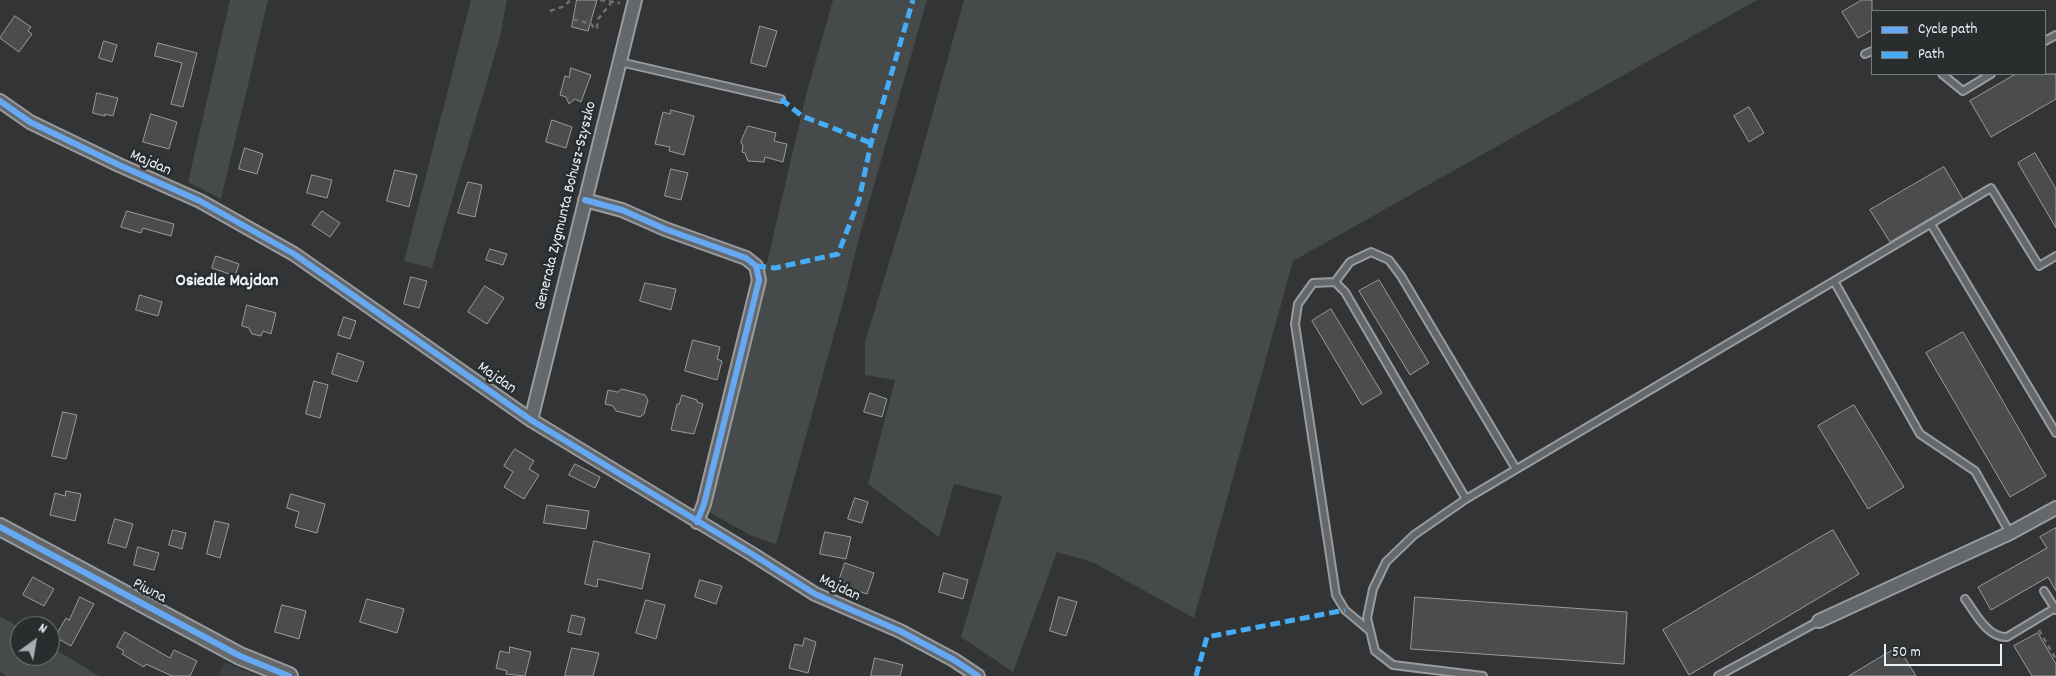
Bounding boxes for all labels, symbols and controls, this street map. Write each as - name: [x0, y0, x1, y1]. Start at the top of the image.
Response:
- legend: [1871, 10, 2046, 75]
- text: Cycle path: [1918, 19, 1977, 41]
- text: Path: [1918, 44, 1944, 66]
- street label: Generała Zygmunta Bohusz-Szyszko: [532, 100, 602, 312]
- street label: Majdan: [126, 146, 174, 182]
- district label: Osiedle Majdan: [176, 272, 278, 294]
- street label: Majdan: [473, 359, 519, 399]
- street label: Majdan: [815, 571, 863, 607]
- street label: Piwna: [129, 575, 169, 609]
- north arrow: [10, 616, 60, 666]
- text: N: [34, 619, 51, 639]
- scale bar: [1886, 634, 2004, 666]
- text: 50 m: [1892, 642, 1921, 664]

